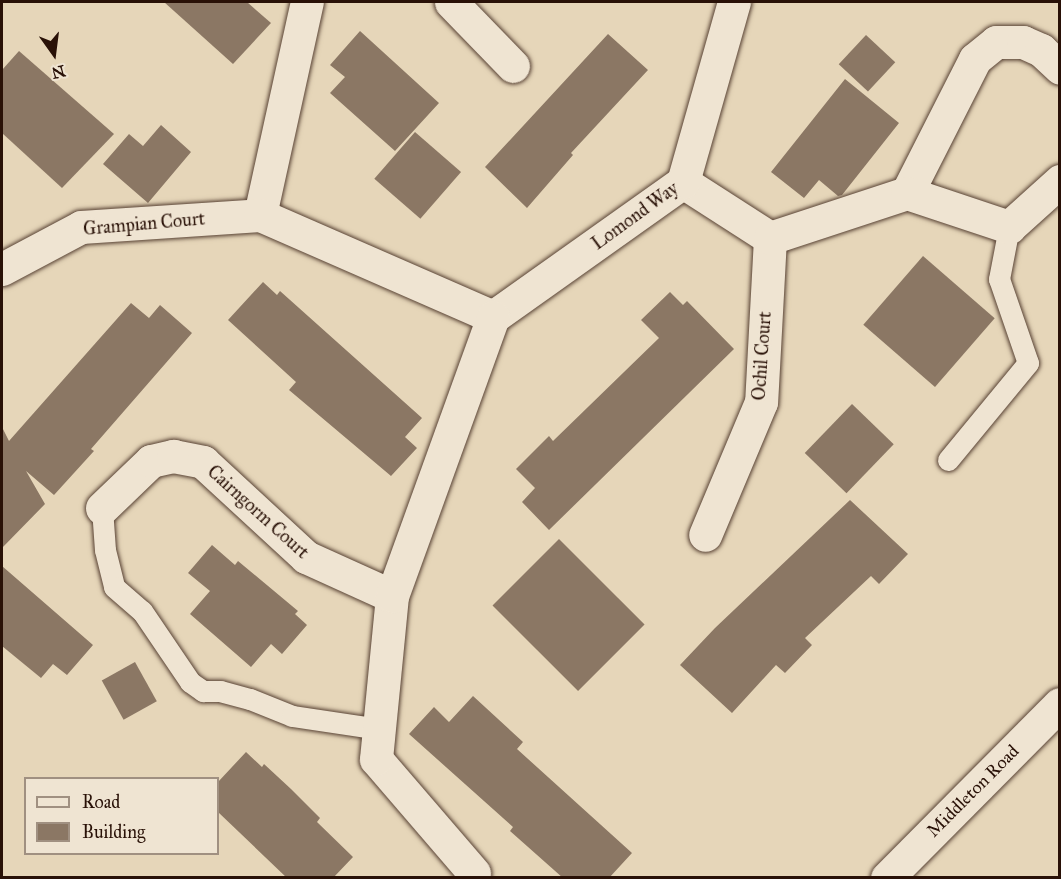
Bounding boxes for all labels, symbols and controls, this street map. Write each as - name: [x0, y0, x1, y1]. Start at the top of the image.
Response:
- north arrow: [24, 24, 84, 84]
- text: N: [50, 61, 67, 83]
- street label: Lomond Way: [588, 177, 682, 255]
- street label: Grampian Court: [82, 208, 206, 240]
- street label: Ochil Court: [748, 311, 776, 401]
- street label: Cairngorm Court: [203, 461, 313, 563]
- street label: Middleton Road: [922, 740, 1024, 842]
- legend: [24, 777, 219, 855]
- text: Road: [82, 791, 120, 813]
- text: Building: [82, 821, 145, 843]

